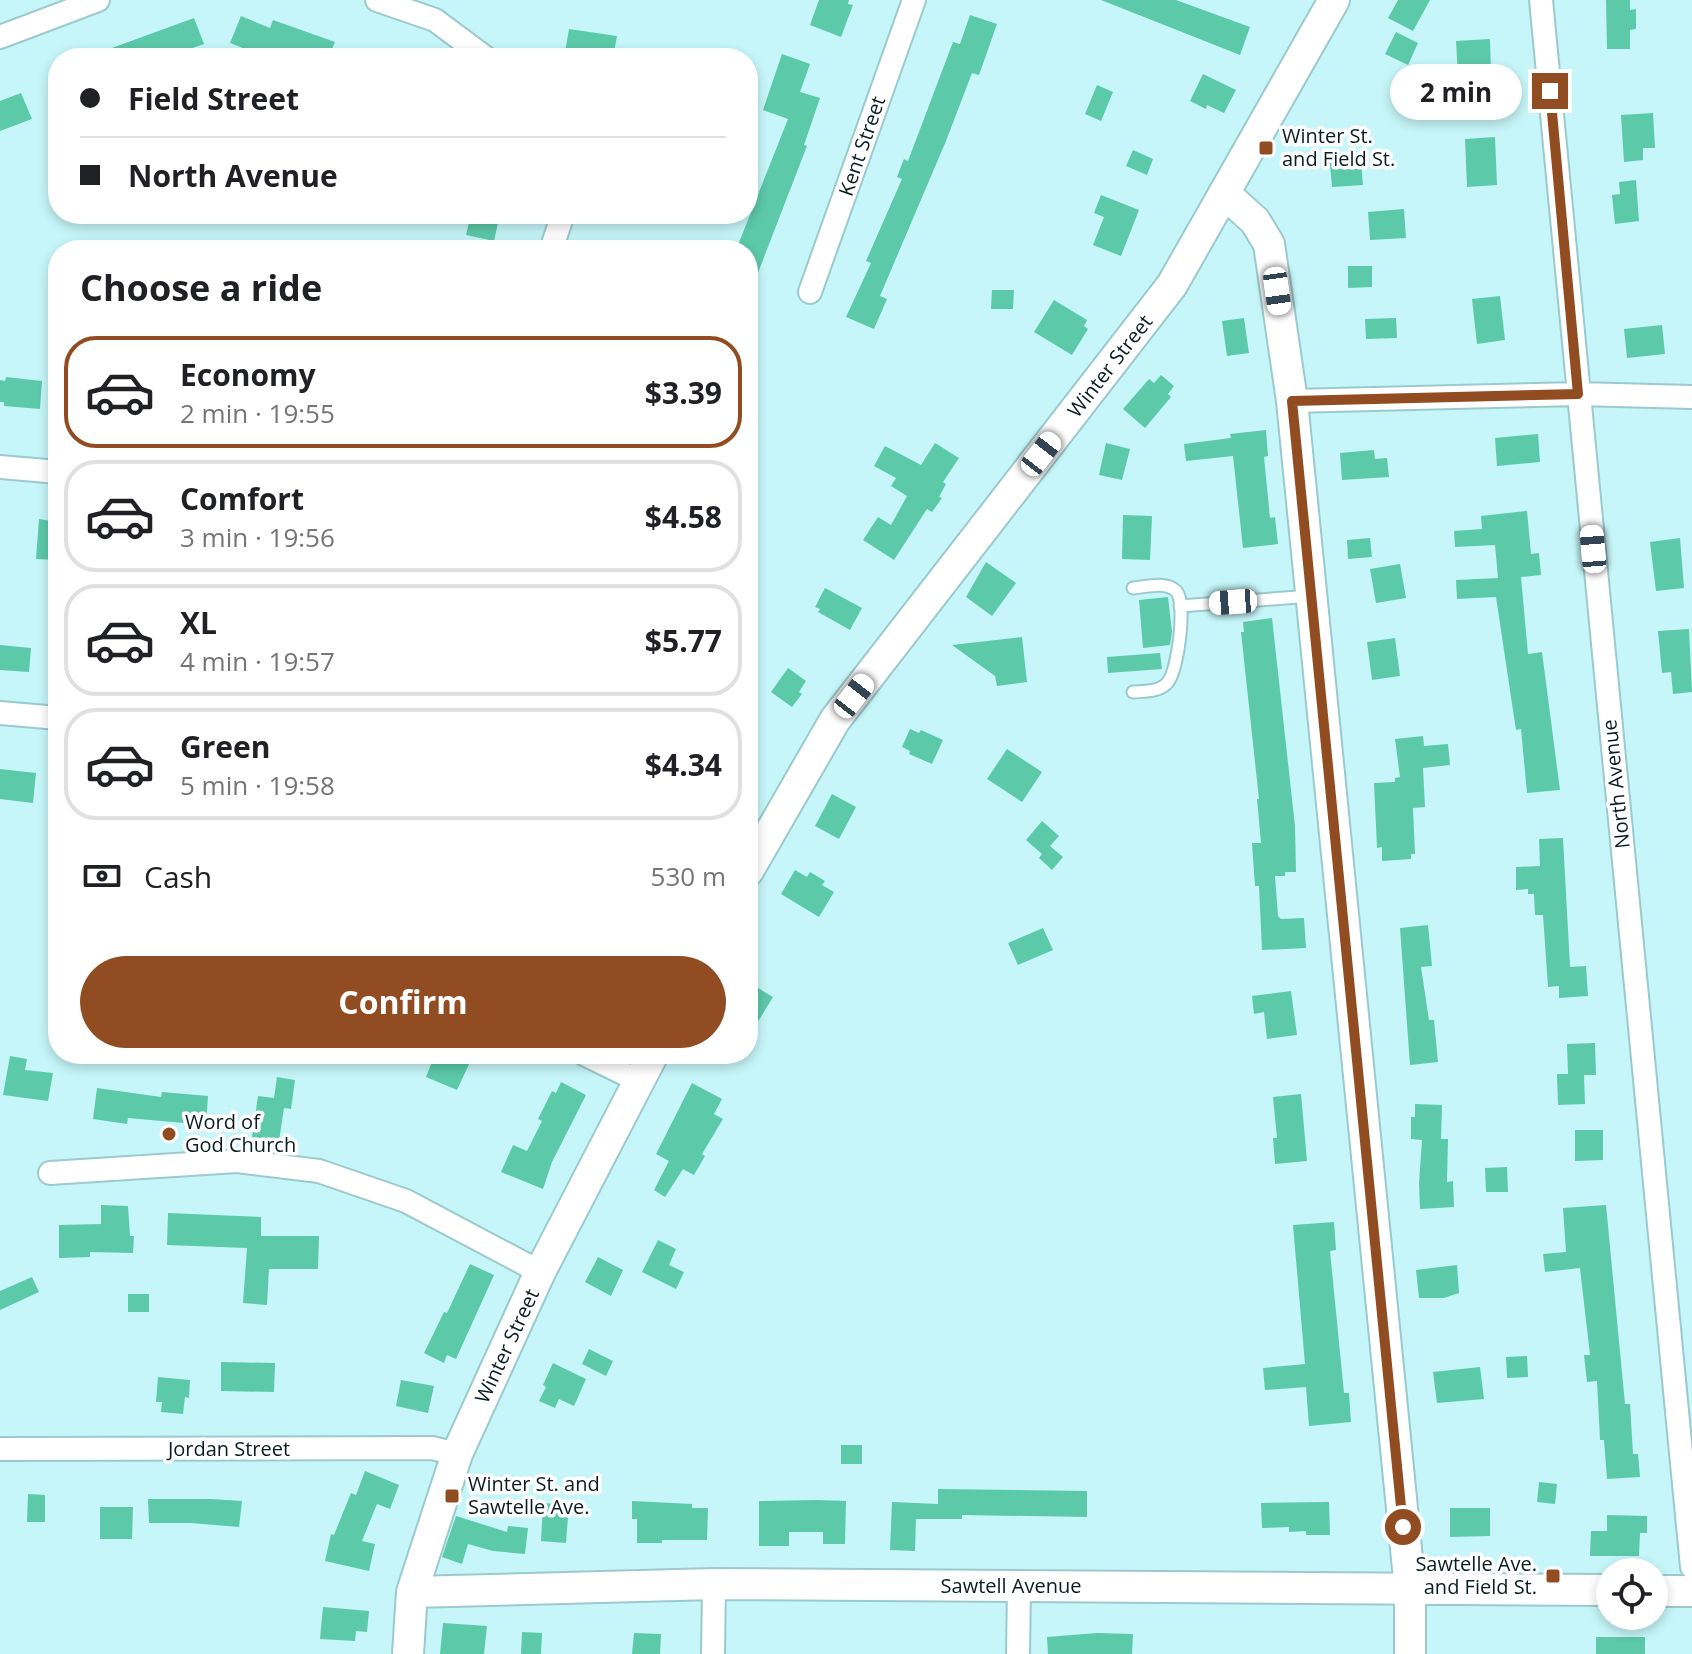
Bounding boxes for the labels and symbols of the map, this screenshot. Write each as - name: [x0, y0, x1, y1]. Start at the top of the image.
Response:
- callout: 2 min: [1390, 63, 1522, 119]
- route end: [1532, 73, 1568, 109]
- street label: Kent Street: [832, 92, 891, 199]
- place label: Winter St. and Field St.: [1282, 122, 1395, 172]
- marker: Winter St. and Field St.: [1257, 139, 1275, 157]
- car: [1262, 266, 1292, 316]
- street label: Winter Street: [1061, 309, 1158, 423]
- car: [1017, 428, 1065, 480]
- car: [1579, 524, 1607, 574]
- car: [1208, 588, 1258, 616]
- car: [830, 670, 878, 722]
- street label: North Avenue: [1595, 718, 1636, 850]
- place label: Word of God Church: [185, 1108, 296, 1158]
- marker: Word of God Church: [160, 1125, 178, 1143]
- street label: Winter Street: [468, 1284, 545, 1407]
- street label: Jordan Street: [166, 1435, 290, 1462]
- place label: Winter St. and Sawtelle Ave.: [468, 1470, 600, 1520]
- marker: Winter St. and Sawtelle Ave.: [443, 1487, 461, 1505]
- route start: [1385, 1509, 1421, 1545]
- place label: Sawtelle Ave. and Field St.: [1415, 1550, 1537, 1600]
- marker: Sawtelle Ave. and Field St.: [1544, 1567, 1562, 1585]
- street label: Sawtell Avenue: [941, 1572, 1081, 1599]

